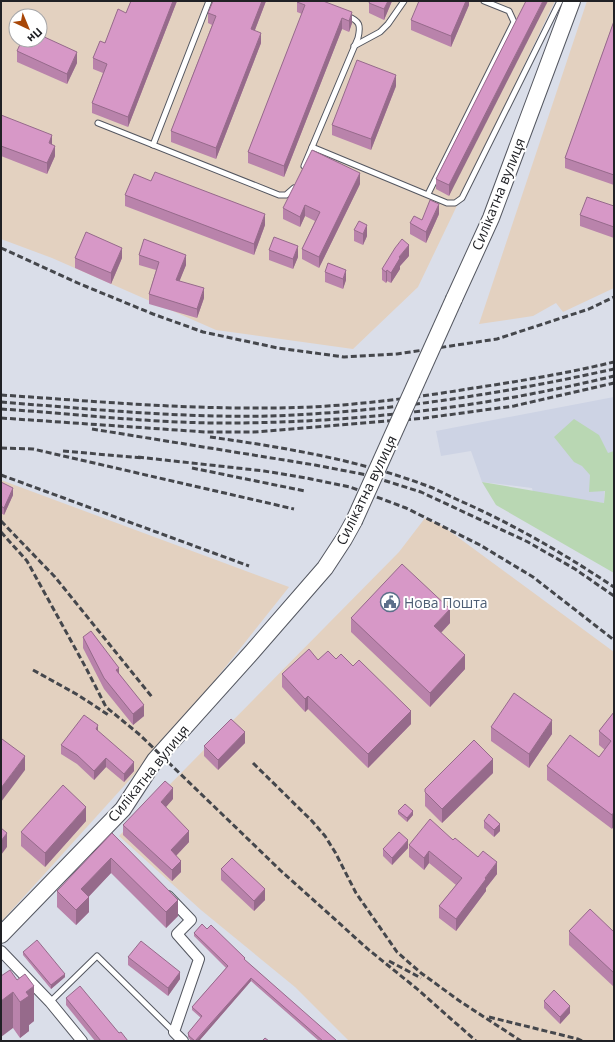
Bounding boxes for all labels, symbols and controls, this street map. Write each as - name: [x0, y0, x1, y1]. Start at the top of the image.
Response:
- north arrow: [8, 8, 48, 48]
- text: Пн: [25, 25, 46, 46]
- street label: Силікатна вулиця: [467, 135, 529, 253]
- street label: Силікатна вулиця: [331, 432, 401, 548]
- public building icon: Нова Пошта: [379, 591, 401, 613]
- place label: Нова Пошта: [404, 593, 488, 612]
- street label: Силікатна вулиця: [103, 721, 193, 825]

